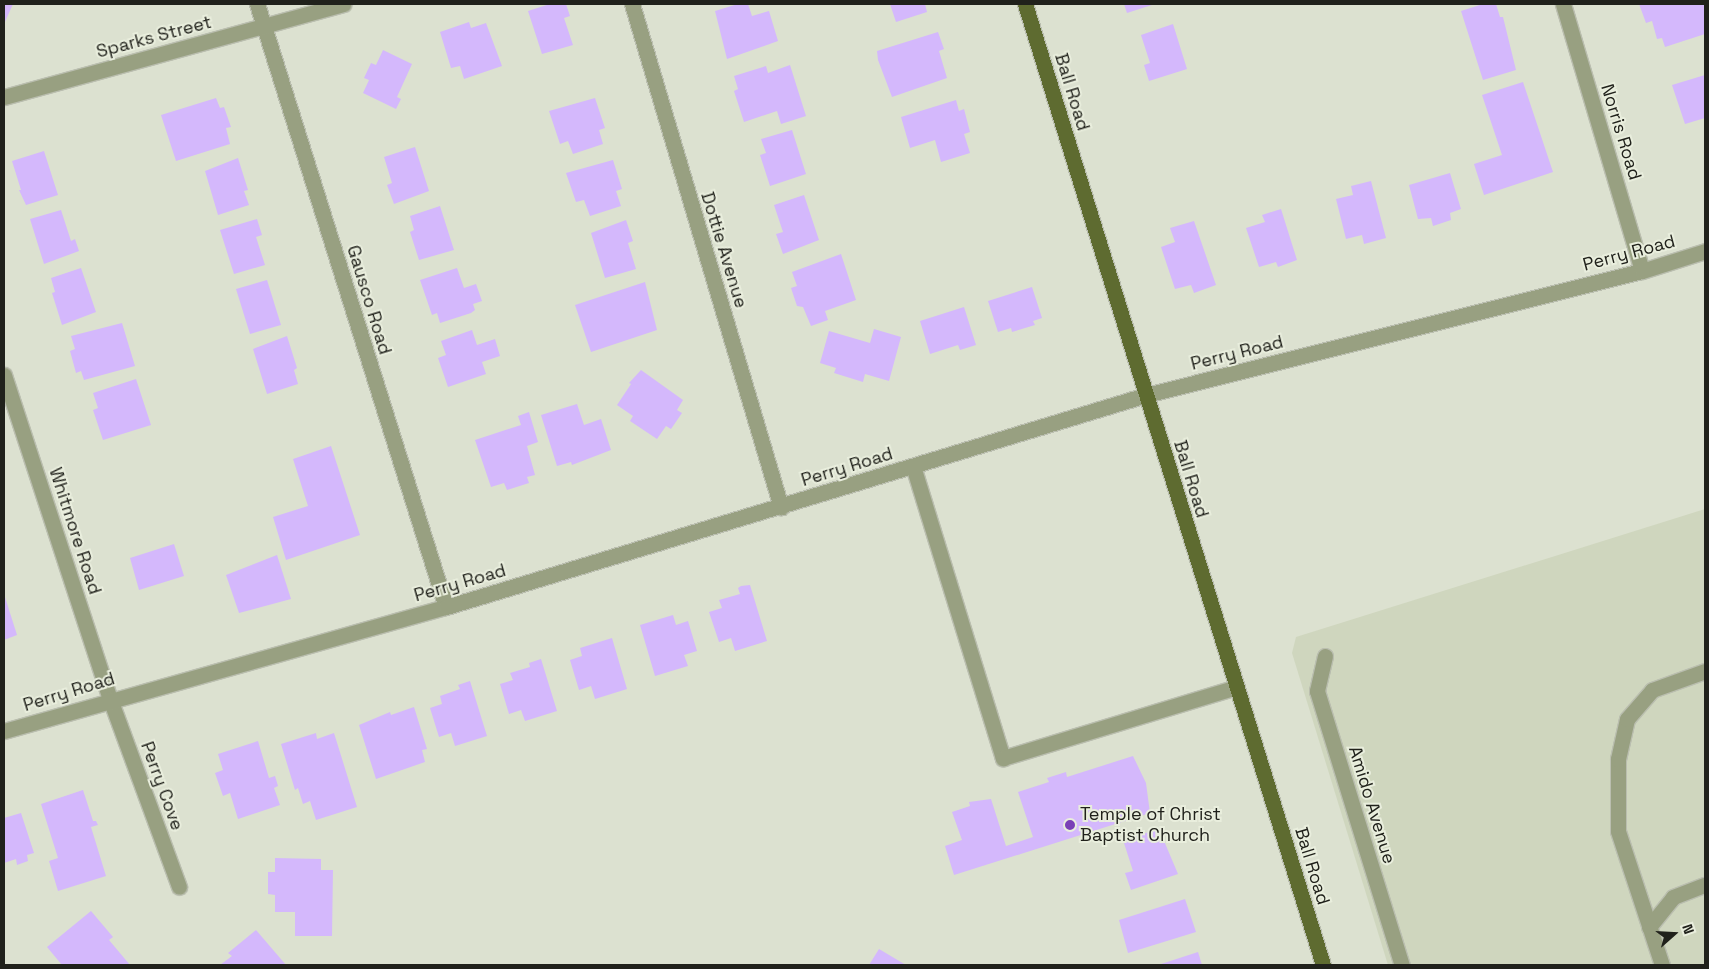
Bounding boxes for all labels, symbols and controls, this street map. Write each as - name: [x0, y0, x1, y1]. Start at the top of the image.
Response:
- street label: Sparks Street: [94, 11, 214, 63]
- street label: Ball Road: [1050, 51, 1094, 133]
- street label: Norris Road: [1596, 81, 1646, 183]
- street label: Dottie Avenue: [696, 189, 752, 311]
- street label: Perry Road: [1581, 230, 1677, 276]
- street label: Gausco Road: [342, 243, 396, 357]
- street label: Perry Road: [1189, 331, 1285, 375]
- street label: Ball Road: [1169, 438, 1213, 520]
- street label: Perry Road: [799, 443, 895, 491]
- street label: Whitmore Road: [44, 465, 106, 597]
- street label: Perry Road: [412, 560, 508, 606]
- street label: Perry Road: [21, 668, 117, 716]
- street label: Perry Cove: [136, 739, 188, 833]
- street label: Amido Avenue: [1344, 743, 1400, 867]
- place label: Temple of Christ Baptist Church: [1080, 804, 1221, 846]
- marker: Temple of Christ Baptist Church: [1064, 819, 1076, 831]
- street label: Ball Road: [1290, 825, 1334, 907]
- north arrow: [1649, 909, 1699, 959]
- text: N: [1678, 922, 1698, 936]

